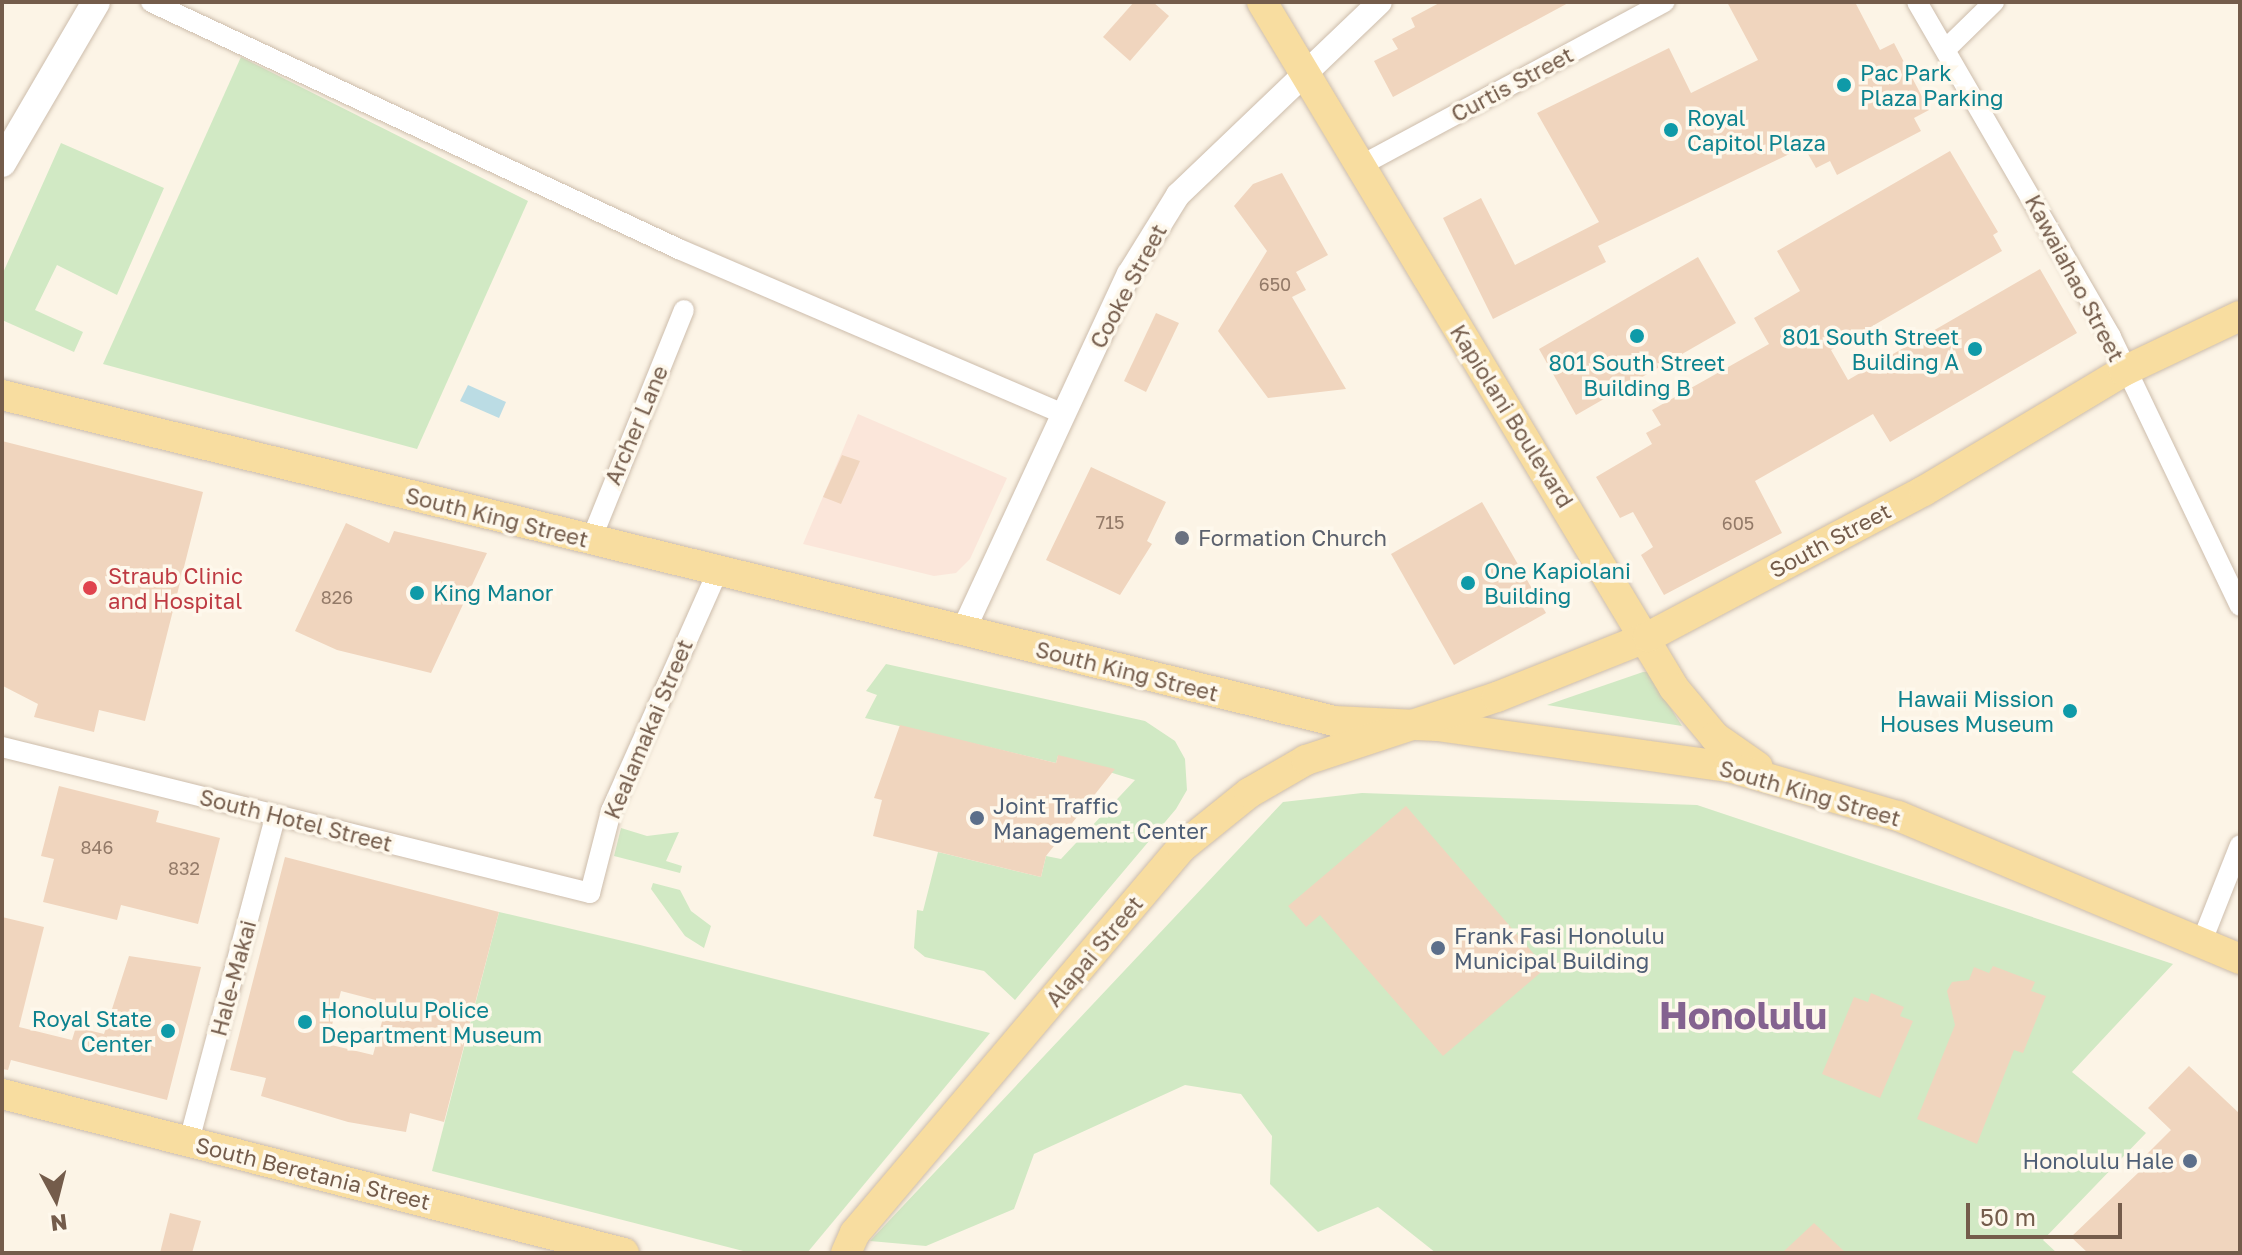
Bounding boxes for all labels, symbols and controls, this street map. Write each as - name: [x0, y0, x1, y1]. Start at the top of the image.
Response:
- street label: Curtis Street: [1447, 41, 1577, 127]
- place label: Pac Park Plaza Parking: [1860, 59, 2004, 110]
- marker: Pac Park Plaza Parking: [1835, 76, 1853, 94]
- place label: Royal Capitol Plaza: [1687, 104, 1826, 156]
- marker: Royal Capitol Plaza: [1662, 121, 1680, 139]
- street label: Kawaiahao Street: [2020, 190, 2130, 366]
- street label: Cooke Street: [1084, 219, 1172, 353]
- house number: 650: [1259, 273, 1291, 295]
- street label: Kapiolani Boulevard: [1445, 320, 1579, 512]
- place label: 801 South Street Building A: [1782, 323, 1959, 374]
- marker: 801 South Street Building B: [1628, 327, 1646, 345]
- marker: 801 South Street Building A: [1966, 340, 1984, 358]
- place label: 801 South Street Building B: [1549, 349, 1725, 400]
- street label: Archer Lane: [599, 361, 673, 489]
- street label: South King Street: [403, 482, 591, 552]
- street label: South Street: [1765, 497, 1895, 583]
- house number: 715: [1096, 511, 1124, 533]
- house number: 605: [1722, 512, 1754, 534]
- place label: Formation Church: [1198, 525, 1387, 551]
- marker: Formation Church: [1173, 529, 1191, 547]
- place label: One Kapiolani Building: [1484, 557, 1631, 608]
- place label: Straub Clinic and Hospital: [108, 562, 243, 614]
- marker: One Kapiolani Building: [1459, 574, 1477, 592]
- marker: Straub Clinic and Hospital: [79, 577, 101, 599]
- place label: King Manor: [433, 580, 553, 606]
- marker: King Manor: [408, 584, 426, 602]
- house number: 826: [321, 586, 353, 608]
- street label: Kealamakai Street: [598, 635, 698, 823]
- street label: South King Street: [1033, 636, 1221, 706]
- place label: Hawaii Mission Houses Museum: [1880, 685, 2054, 736]
- marker: Hawaii Mission Houses Museum: [2061, 702, 2079, 720]
- street label: South King Street: [1716, 755, 1904, 831]
- street label: South Hotel Street: [197, 783, 395, 857]
- place label: Joint Traffic Management Center: [993, 792, 1208, 844]
- marker: Joint Traffic Management Center: [968, 809, 986, 827]
- house number: 846: [81, 836, 113, 858]
- house number: 832: [168, 857, 200, 879]
- street label: Alapai Street: [1040, 890, 1148, 1012]
- street label: Hale-Makai: [205, 917, 261, 1039]
- place label: Frank Fasi Honolulu Municipal Building: [1454, 922, 1665, 974]
- marker: Frank Fasi Honolulu Municipal Building: [1429, 939, 1447, 957]
- district label: Honolulu: [1659, 992, 1827, 1038]
- place label: Honolulu Police Department Museum: [321, 996, 542, 1048]
- place label: Royal State Center: [32, 1005, 152, 1056]
- marker: Honolulu Police Department Museum: [296, 1013, 314, 1031]
- marker: Royal State Center: [159, 1022, 177, 1040]
- street label: South Beretania Street: [193, 1131, 433, 1215]
- place label: Honolulu Hale: [2022, 1148, 2174, 1174]
- marker: Honolulu Hale: [2181, 1152, 2199, 1170]
- north arrow: [16, 1159, 96, 1239]
- scale bar: [1970, 1187, 2126, 1237]
- text: 50 m: [1980, 1202, 2036, 1231]
- text: N: [49, 1209, 69, 1238]

